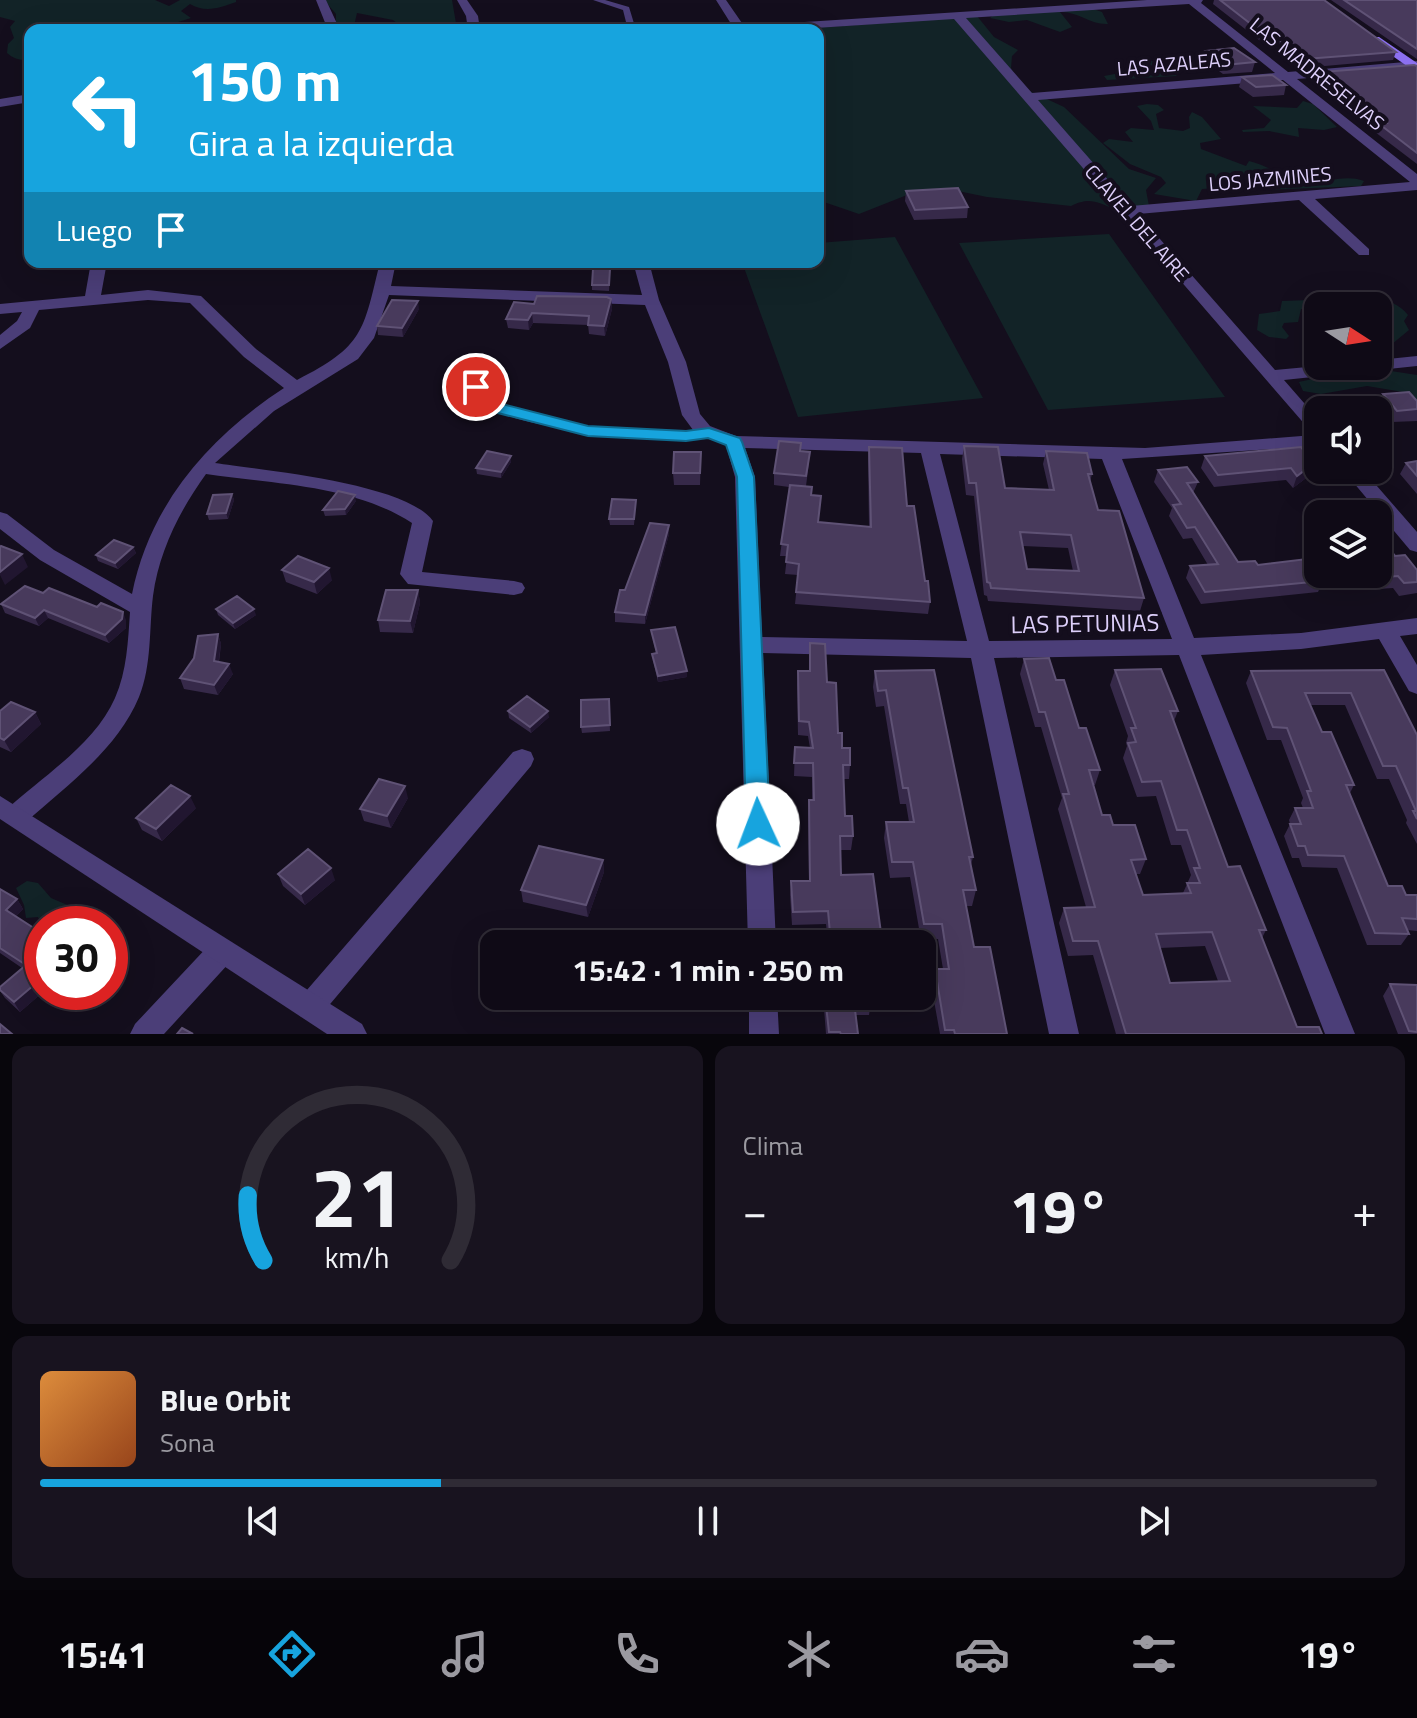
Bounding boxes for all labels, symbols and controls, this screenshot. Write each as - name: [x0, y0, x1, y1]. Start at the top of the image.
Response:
- street label: LAS MADRESELVAS: [1243, 9, 1391, 138]
- text: 150 m: [188, 38, 341, 123]
- street label: LAS AZALEAS: [1116, 43, 1232, 84]
- icon: left: [56, 56, 160, 160]
- text: Gira a la izquierda: [188, 115, 454, 170]
- street label: CLAVEL DEL AIRE: [1078, 157, 1197, 288]
- street label: LOS JAZMINES: [1207, 158, 1333, 199]
- text: Luego: [56, 207, 133, 253]
- icon: arrive: [149, 208, 193, 252]
- north arrow: [1304, 292, 1392, 380]
- map controls: [1304, 292, 1392, 588]
- pin: [442, 353, 510, 421]
- icon: arrive: [454, 365, 498, 409]
- button: sound: [1304, 396, 1392, 484]
- button: layers: [1304, 500, 1392, 588]
- street label: LAS PETUNIAS: [1010, 604, 1160, 642]
- position arrow: [716, 782, 800, 866]
- speed limit sign: 30: [24, 906, 128, 1010]
- text: 15:42 · 1 min · 250 m: [572, 947, 844, 993]
- text: Clima: [743, 1126, 803, 1165]
- text: 21: [311, 1133, 404, 1259]
- text: 19°: [1009, 1165, 1110, 1256]
- text: −: [743, 1177, 767, 1244]
- text: +: [1352, 1177, 1377, 1244]
- text: km/h: [325, 1236, 390, 1279]
- text: Blue Orbit: [160, 1377, 291, 1423]
- text: Sona: [160, 1423, 215, 1462]
- icon: previous: [241, 1499, 285, 1543]
- icon: pause: [686, 1499, 730, 1543]
- icon: next: [1132, 1499, 1176, 1543]
- icon: directions: [264, 1626, 320, 1682]
- icon: music: [437, 1626, 493, 1682]
- icon: phone: [609, 1626, 665, 1682]
- icon: climate: [781, 1626, 837, 1682]
- icon: car: [954, 1626, 1010, 1682]
- icon: filters: [1126, 1626, 1182, 1682]
- text: 15:41: [58, 1627, 148, 1682]
- text: 19°: [1298, 1627, 1359, 1682]

